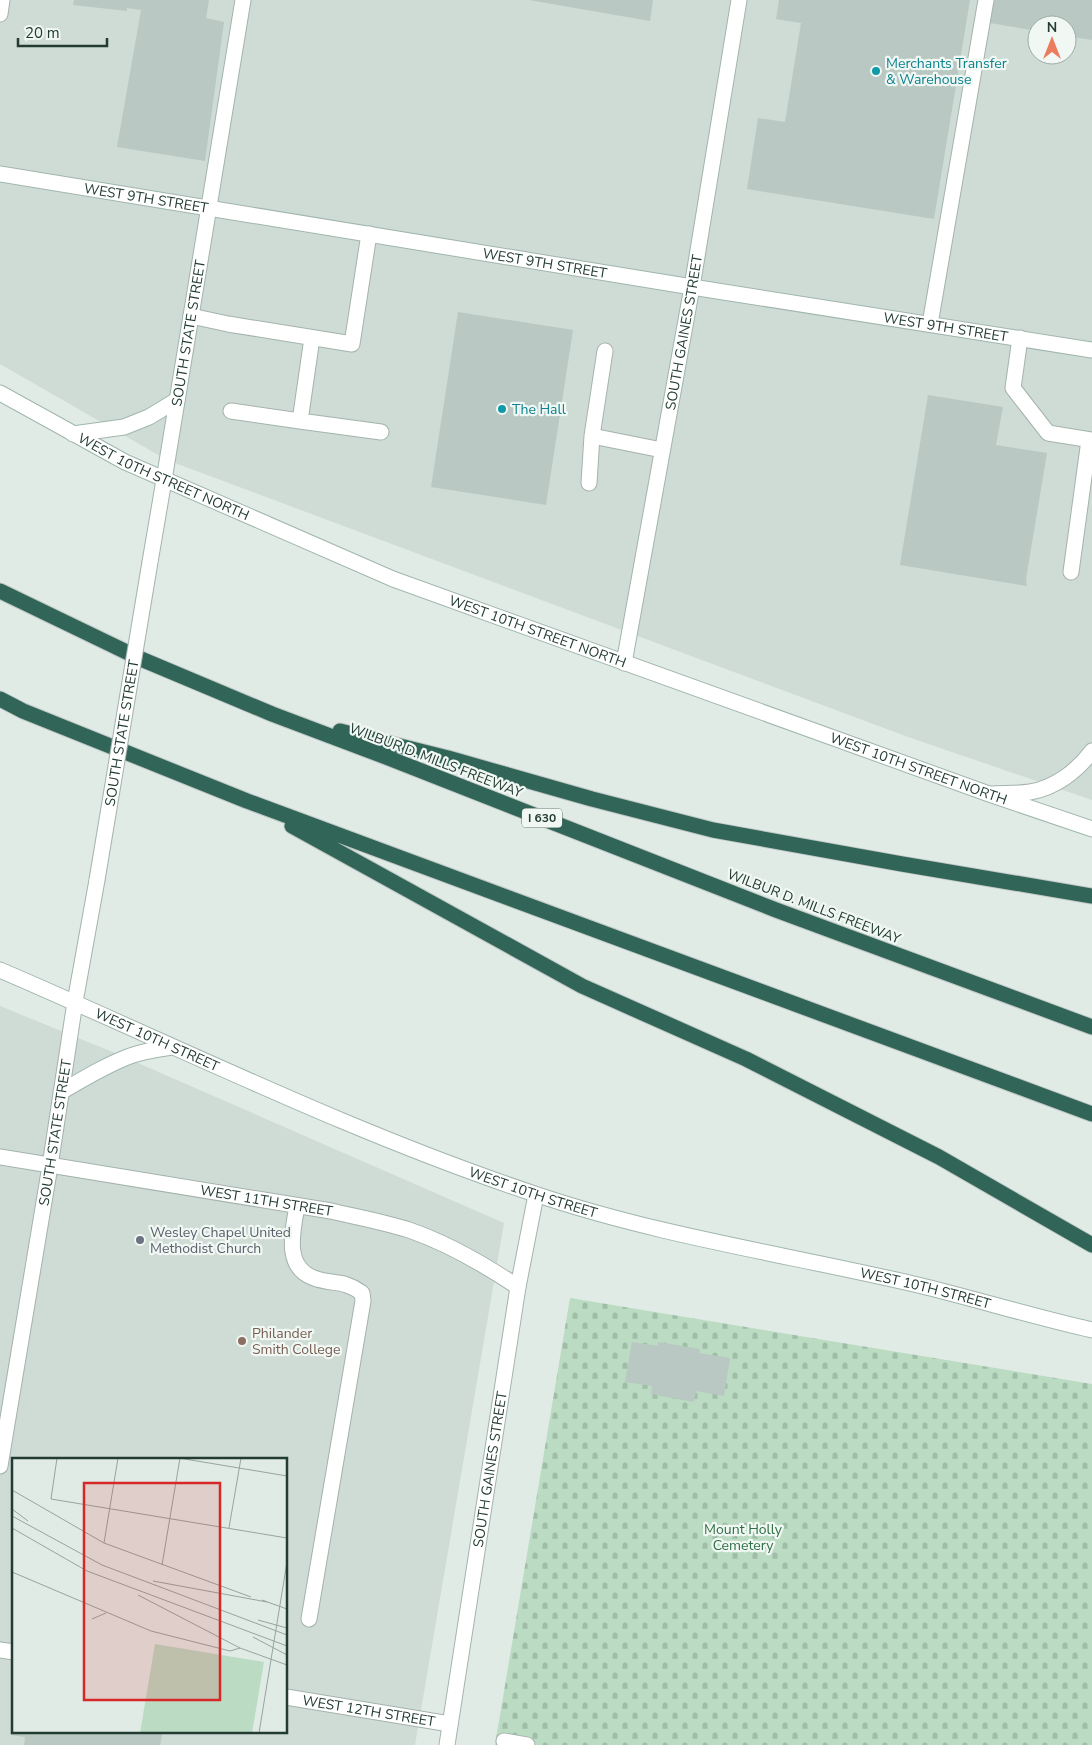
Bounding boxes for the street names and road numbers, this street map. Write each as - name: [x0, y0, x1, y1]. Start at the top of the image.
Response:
- street label: WEST 9TH STREET: [82, 179, 210, 218]
- street label: WEST 9TH STREET: [481, 244, 609, 283]
- street label: SOUTH GAINES STREET: [661, 253, 707, 412]
- street label: SOUTH STATE STREET: [167, 258, 210, 408]
- street label: WEST 9TH STREET: [882, 308, 1010, 347]
- street label: WEST 10TH STREET NORTH: [74, 429, 252, 525]
- street label: WEST 10TH STREET NORTH: [446, 591, 629, 672]
- street label: SOUTH STATE STREET: [100, 658, 144, 808]
- street label: WILBUR D. MILLS FREEWAY: [346, 719, 526, 803]
- street label: WEST 10TH STREET NORTH: [827, 728, 1010, 810]
- road number: I 630: [522, 808, 562, 828]
- street label: WILBUR D. MILLS FREEWAY: [724, 865, 904, 949]
- street label: WEST 10TH STREET: [92, 1004, 223, 1076]
- street label: SOUTH STATE STREET: [35, 1057, 76, 1207]
- street label: WEST 10TH STREET: [466, 1163, 600, 1223]
- street label: WEST 11TH STREET: [199, 1181, 335, 1221]
- street label: WEST 10TH STREET: [858, 1263, 993, 1314]
- street label: SOUTH GAINES STREET: [469, 1389, 512, 1549]
- street label: WEST 12TH STREET: [301, 1691, 437, 1732]

